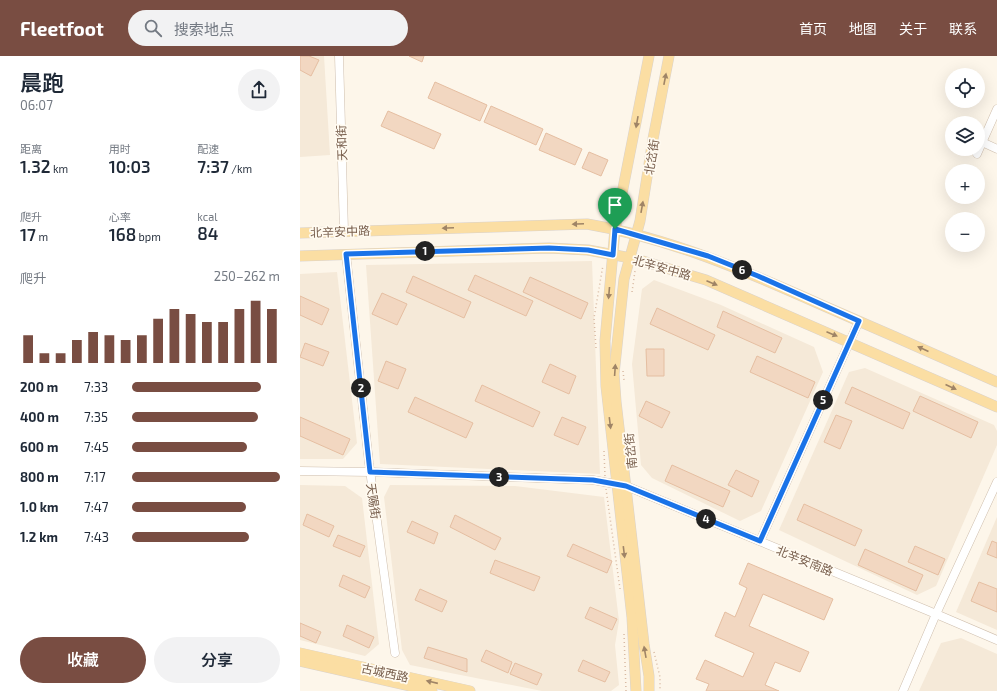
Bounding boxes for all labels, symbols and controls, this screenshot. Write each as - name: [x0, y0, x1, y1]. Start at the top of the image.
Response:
- search box: [128, 10, 408, 46]
- text: Fleetfoot: [20, 17, 104, 40]
- icon: search: [142, 17, 164, 39]
- text: 搜索地点: [174, 20, 234, 38]
- text: 首页: [799, 20, 827, 37]
- text: 地图: [849, 20, 877, 37]
- text: 关于: [899, 20, 927, 37]
- text: 联系: [949, 20, 977, 37]
- map controls: [945, 68, 985, 252]
- button: locate: [945, 68, 985, 108]
- text: 晨跑: [20, 69, 64, 95]
- button: share: [238, 69, 280, 111]
- one-way arrow: [662, 73, 668, 85]
- text: 06:07: [20, 97, 53, 113]
- one-way arrow: [634, 116, 640, 128]
- button: layers: [945, 116, 985, 156]
- street label: 天和街: [333, 125, 349, 161]
- street label: 北岔街: [641, 138, 661, 176]
- text: 距离: [20, 142, 42, 155]
- text: 用时: [109, 142, 131, 155]
- text: 配速: [197, 142, 219, 155]
- text: 1.32: [20, 156, 50, 176]
- text: 10:03: [109, 156, 151, 176]
- text: 7:37: [197, 156, 229, 176]
- text: km: [50, 162, 68, 175]
- text: /km: [229, 162, 252, 175]
- button: +: [945, 164, 985, 204]
- pin: [598, 188, 632, 229]
- icon: arrive: [604, 194, 626, 216]
- one-way arrow: [639, 201, 645, 213]
- text: 爬升: [20, 210, 42, 223]
- text: 心率: [109, 210, 131, 223]
- text: kcal: [197, 210, 217, 223]
- button: −: [945, 212, 985, 252]
- one-way arrow: [572, 221, 584, 228]
- text: 84: [197, 223, 218, 243]
- street label: 北辛安中路: [310, 223, 370, 239]
- text: 17: [20, 224, 36, 244]
- text: 168: [109, 224, 136, 244]
- one-way arrow: [441, 225, 454, 231]
- text: m: [36, 230, 48, 243]
- text: bpm: [136, 230, 161, 243]
- pin: 1: [415, 241, 435, 261]
- text: 1: [423, 244, 427, 257]
- street label: 北辛安中路: [631, 252, 693, 282]
- pin: 6: [732, 260, 752, 280]
- text: 6: [739, 263, 745, 276]
- text: 250–262 m: [214, 268, 280, 284]
- text: 爬升: [20, 270, 46, 286]
- one-way arrow: [707, 280, 718, 286]
- one-way arrow: [606, 287, 613, 299]
- one-way arrow: [826, 331, 837, 337]
- one-way arrow: [917, 346, 928, 352]
- one-way arrow: [611, 364, 618, 376]
- pin: 2: [351, 378, 371, 398]
- text: 200 m: [20, 379, 58, 395]
- text: 7:33: [84, 379, 108, 395]
- text: 2: [358, 381, 364, 394]
- one-way arrow: [945, 384, 957, 390]
- pin: 5: [813, 390, 833, 410]
- text: 5: [820, 393, 826, 406]
- text: 400 m: [20, 409, 59, 425]
- text: 7:35: [84, 409, 108, 425]
- one-way arrow: [607, 417, 613, 429]
- street label: 南岔街: [621, 432, 639, 470]
- text: 600 m: [20, 439, 58, 455]
- text: 7:45: [84, 439, 109, 455]
- pin: 3: [489, 467, 509, 487]
- text: 800 m: [20, 469, 59, 485]
- text: 7:17: [84, 469, 106, 485]
- text: 3: [496, 470, 502, 483]
- street label: 天赐街: [365, 482, 383, 520]
- text: 1.0 km: [20, 499, 59, 515]
- text: 7:47: [84, 499, 108, 515]
- pin: 4: [696, 509, 716, 529]
- text: 4: [702, 512, 710, 525]
- text: 1.2 km: [20, 529, 58, 545]
- text: 7:43: [84, 529, 109, 545]
- street label: 北辛安南路: [775, 542, 835, 578]
- one-way arrow: [621, 546, 628, 558]
- button: 收藏: [20, 637, 146, 683]
- button: 分享: [154, 637, 280, 683]
- one-way arrow: [642, 646, 648, 658]
- street label: 古城西路: [360, 660, 410, 684]
- one-way arrow: [426, 679, 439, 685]

